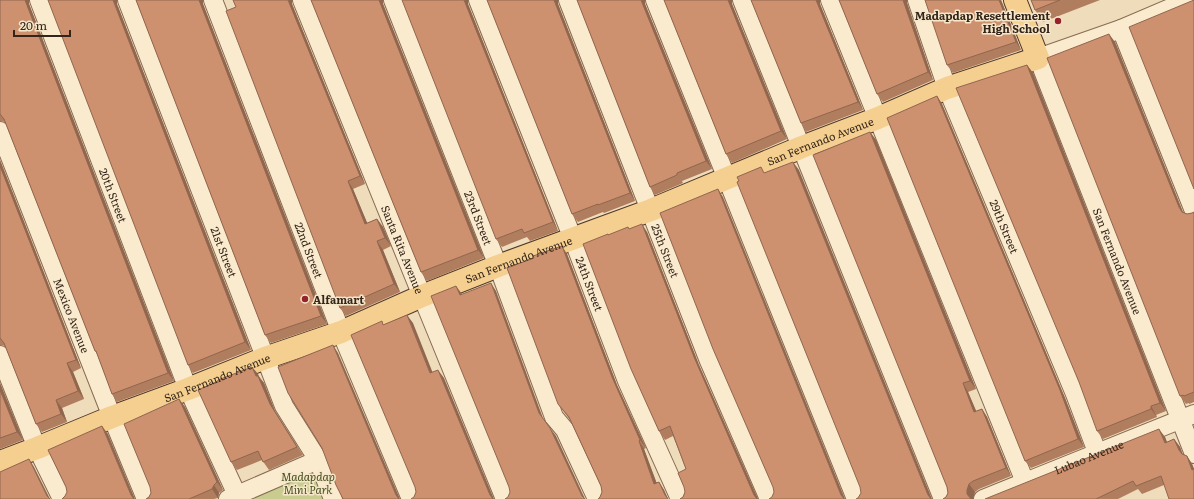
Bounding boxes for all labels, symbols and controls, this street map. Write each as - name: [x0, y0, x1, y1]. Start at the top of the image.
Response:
- place label: Madapdap Resettlement High School: [915, 7, 1050, 36]
- scale bar: [14, 12, 70, 38]
- text: 20 m: [20, 16, 47, 34]
- marker: Madapdap Resettlement High School: [1053, 16, 1063, 26]
- street label: San Fernando Avenue: [764, 112, 876, 169]
- street label: 20th Street: [96, 166, 132, 225]
- street label: 23rd Street: [461, 188, 497, 248]
- street label: 29th Street: [987, 197, 1023, 256]
- street label: Santa Rita Avenue: [378, 203, 428, 296]
- street label: San Fernando Avenue: [1090, 205, 1146, 317]
- street label: 22nd Street: [291, 220, 328, 281]
- street label: 25th Street: [648, 221, 684, 280]
- street label: 21st Street: [207, 224, 242, 280]
- street label: San Fernando Avenue: [462, 231, 574, 286]
- street label: 24th Street: [572, 254, 608, 314]
- street label: Mexico Avenue: [50, 276, 94, 355]
- place label: Alfamart: [313, 291, 364, 307]
- marker: Alfamart: [300, 294, 310, 304]
- street label: San Fernando Avenue: [161, 349, 273, 405]
- street label: Lubao Avenue: [1052, 435, 1126, 478]
- park label: Madapdap Mini Park: [281, 468, 335, 497]

